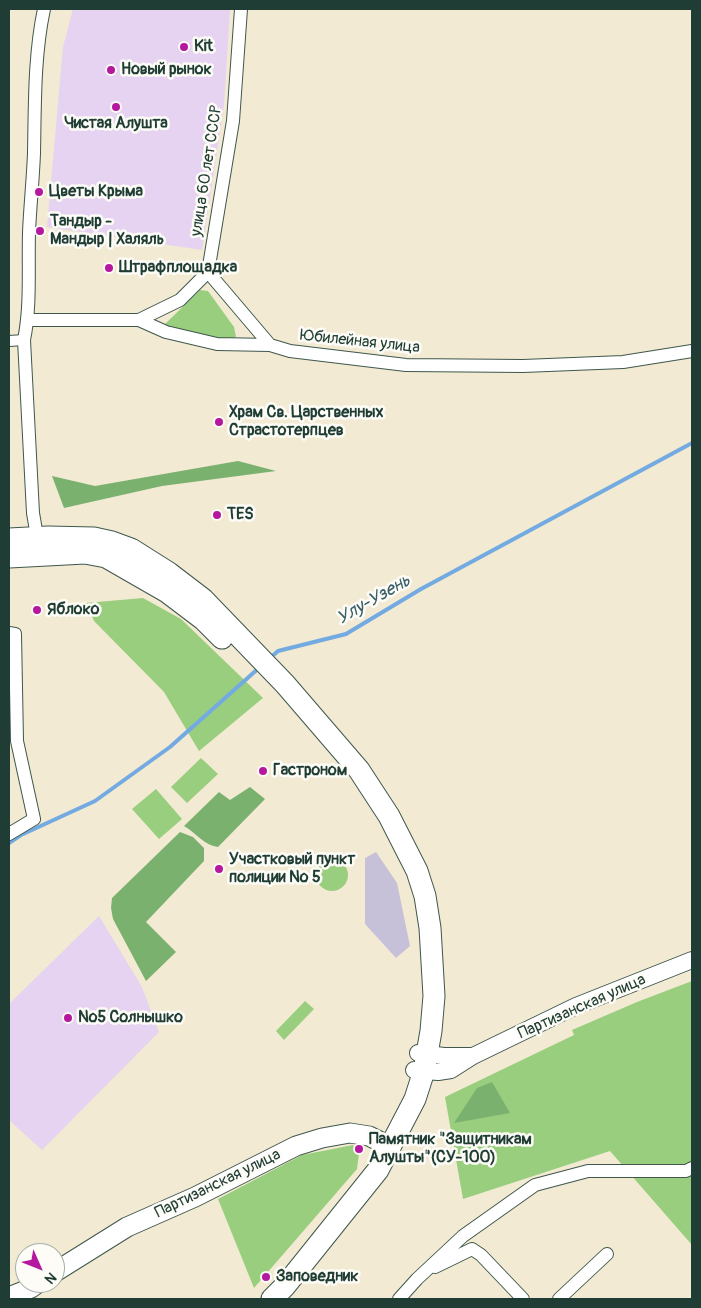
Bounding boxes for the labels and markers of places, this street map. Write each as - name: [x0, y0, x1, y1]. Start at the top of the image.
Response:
- place label: Kit: [194, 37, 213, 57]
- marker: Kit: [178, 41, 190, 53]
- place label: Новый рынок: [121, 60, 212, 80]
- marker: Новый рынок: [105, 64, 117, 76]
- marker: Чистая Алушта: [110, 101, 122, 113]
- place label: Чистая Алушта: [64, 114, 168, 134]
- place label: Цветы Крыма: [49, 182, 143, 202]
- marker: Цветы Крыма: [33, 186, 45, 198]
- place label: Тандыр - Мандыр | Халяль: [50, 212, 164, 250]
- marker: Тандыр - Мандыр | Халяль: [34, 225, 46, 237]
- place label: Штрафплощадка: [119, 258, 237, 278]
- marker: Штрафплощадка: [103, 262, 115, 274]
- place label: Храм Св. Царственных Страстотерпцев: [229, 403, 384, 441]
- marker: Храм Св. Царственных Страстотерпцев: [213, 416, 225, 428]
- place label: TES: [227, 505, 254, 525]
- marker: TES: [211, 509, 223, 521]
- place label: Яблоко: [47, 600, 99, 620]
- marker: Яблоко: [31, 604, 43, 616]
- place label: Гастроном: [273, 761, 347, 781]
- marker: Гастроном: [257, 765, 269, 777]
- place label: Участковый пункт полиции № 5: [229, 850, 355, 888]
- marker: Участковый пункт полиции № 5: [213, 863, 225, 875]
- place label: №5 Солнышко: [78, 1008, 183, 1028]
- marker: №5 Солнышко: [62, 1012, 74, 1024]
- place label: Памятник "Защитникам Алушты"(СУ-100): [369, 1130, 532, 1168]
- marker: Памятник "Защитникам Алушты"(СУ-100): [353, 1143, 365, 1155]
- place label: Заповедник: [276, 1267, 358, 1287]
- marker: Заповедник: [260, 1271, 272, 1283]

